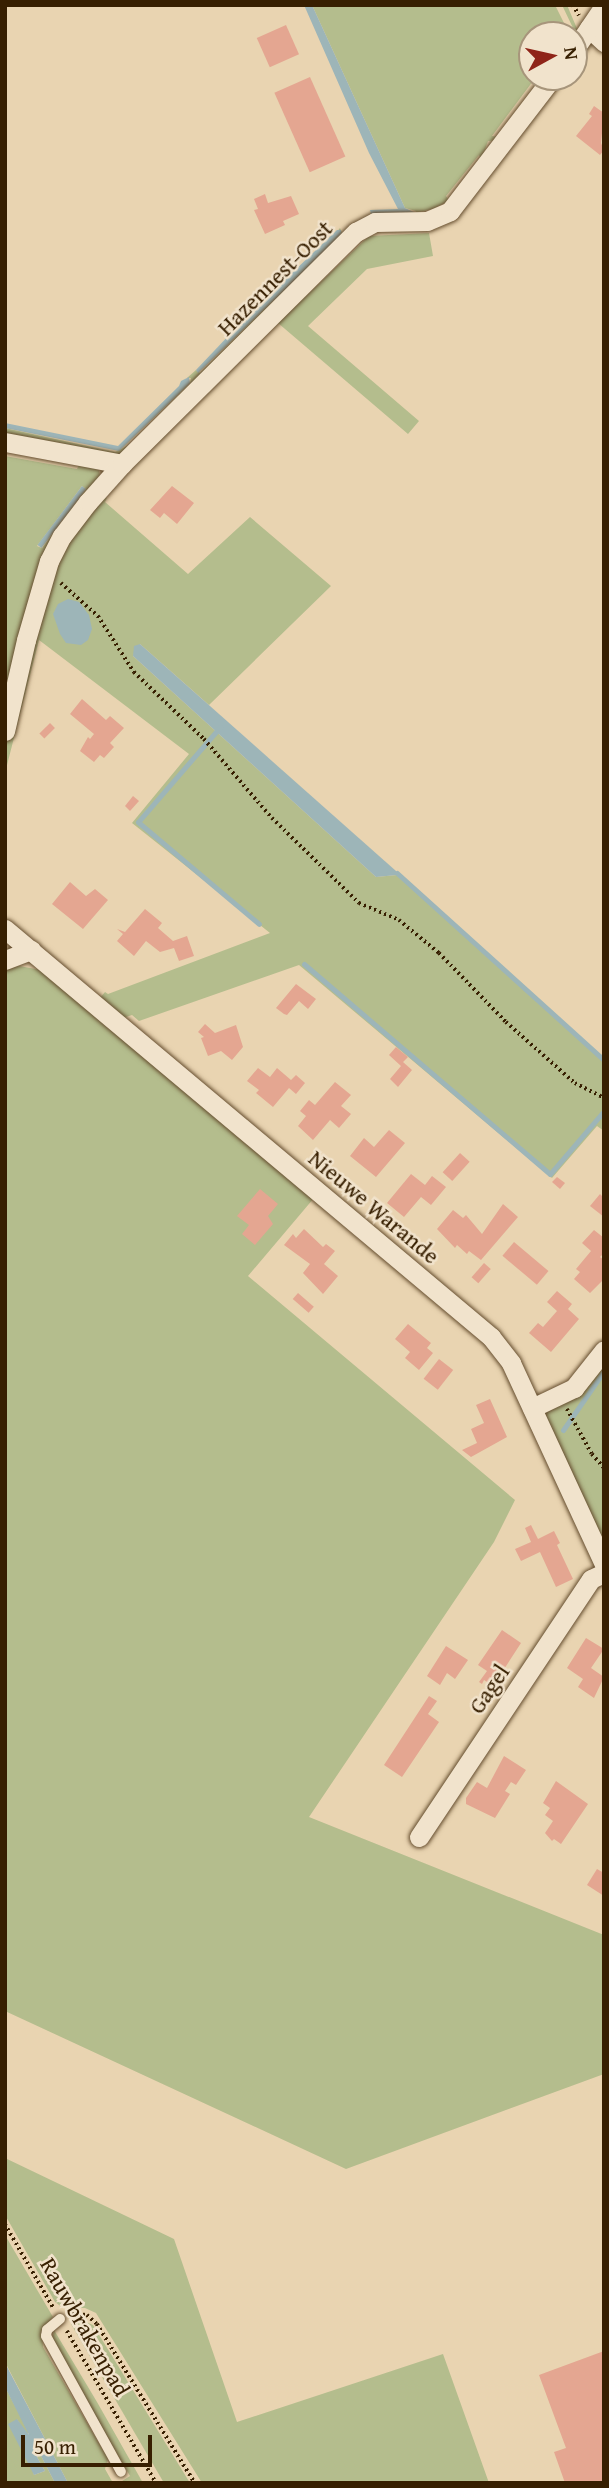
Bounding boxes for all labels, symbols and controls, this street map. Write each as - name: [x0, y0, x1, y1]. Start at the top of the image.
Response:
- north arrow: [518, 21, 588, 91]
- text: N: [557, 45, 587, 62]
- street label: Hazennest-Oost: [212, 215, 338, 341]
- street label: Nieuwe Warande: [303, 1144, 445, 1270]
- street label: Gagel: [463, 1659, 515, 1719]
- street label: Rauwbrakenpad: [34, 2253, 136, 2401]
- scale bar: [24, 2422, 156, 2466]
- text: 50 m: [34, 2431, 76, 2462]

